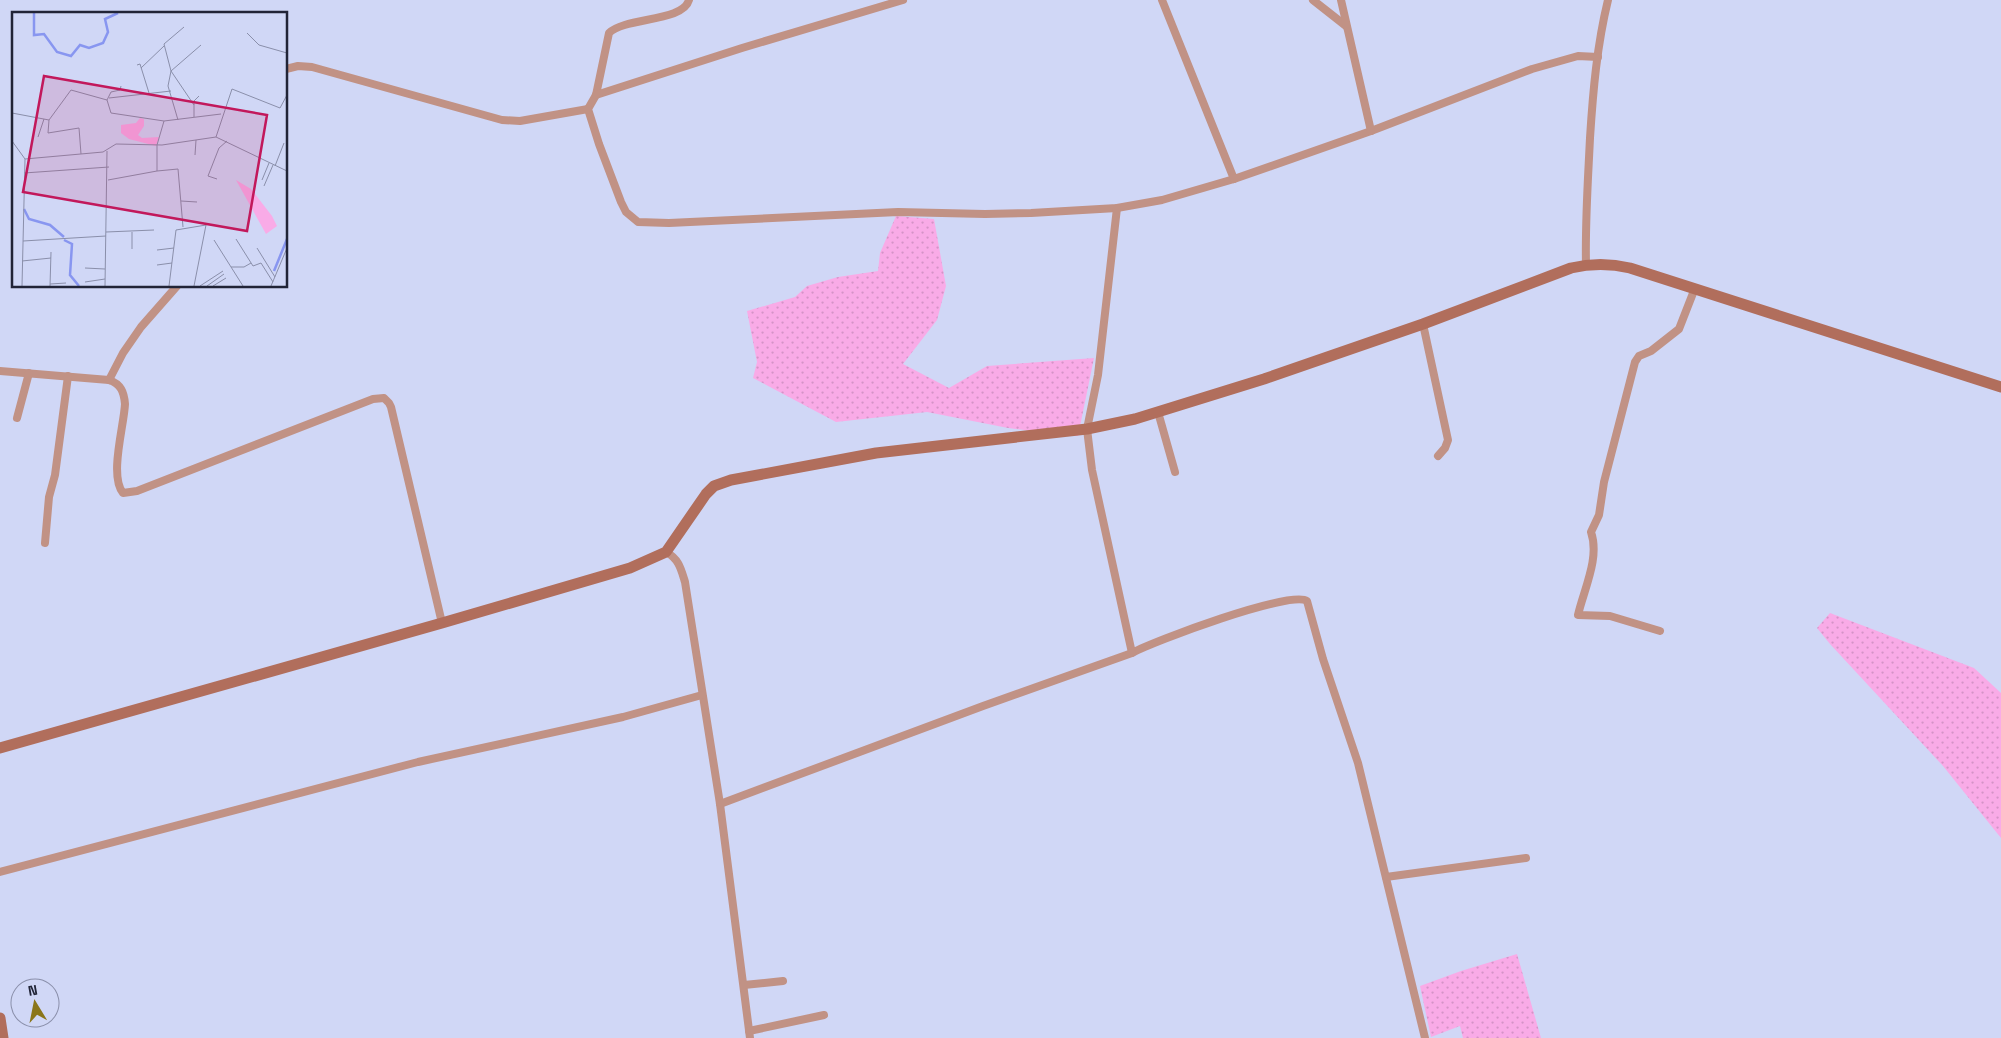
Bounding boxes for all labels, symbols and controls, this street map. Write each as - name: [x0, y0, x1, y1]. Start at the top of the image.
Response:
- inset map: [12, 12, 288, 288]
- north arrow: [10, 978, 60, 1028]
- text: N: [27, 981, 39, 1000]

